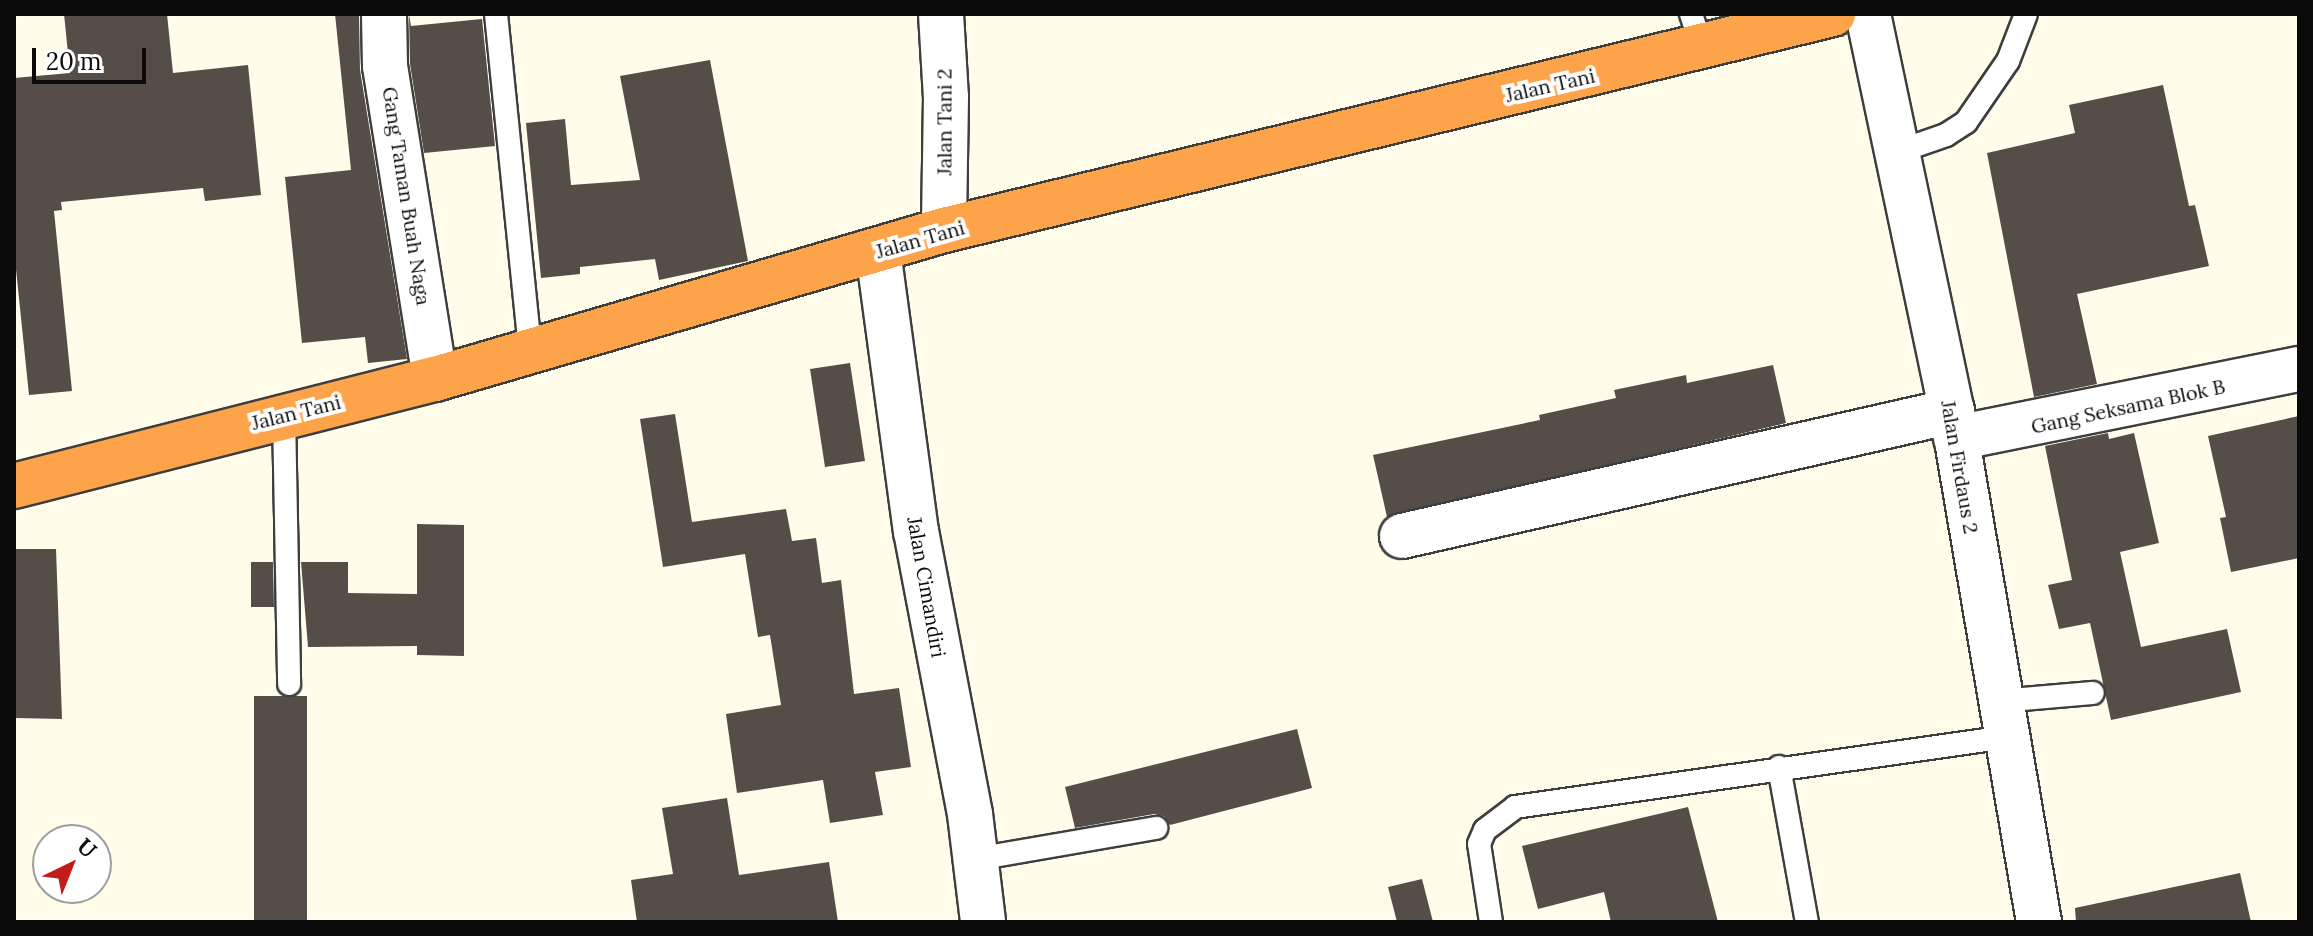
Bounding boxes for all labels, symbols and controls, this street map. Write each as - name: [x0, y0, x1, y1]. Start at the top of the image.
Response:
- scale bar: [36, 32, 150, 82]
- text: 20 m: [46, 46, 102, 77]
- street label: Jalan Tani: [1503, 63, 1597, 107]
- street label: Jalan Tani 2: [932, 68, 956, 176]
- street label: Gang Taman Buah Naga: [378, 85, 436, 307]
- street label: Jalan Tani: [873, 215, 967, 263]
- street label: Gang Seksama Blok B: [2029, 374, 2227, 438]
- street label: Jalan Tani: [249, 389, 343, 435]
- street label: Jalan Firdaus 2: [1936, 398, 1984, 536]
- street label: Jalan Cimandiri: [903, 515, 951, 659]
- north arrow: [32, 824, 112, 904]
- text: U: [71, 832, 103, 864]

